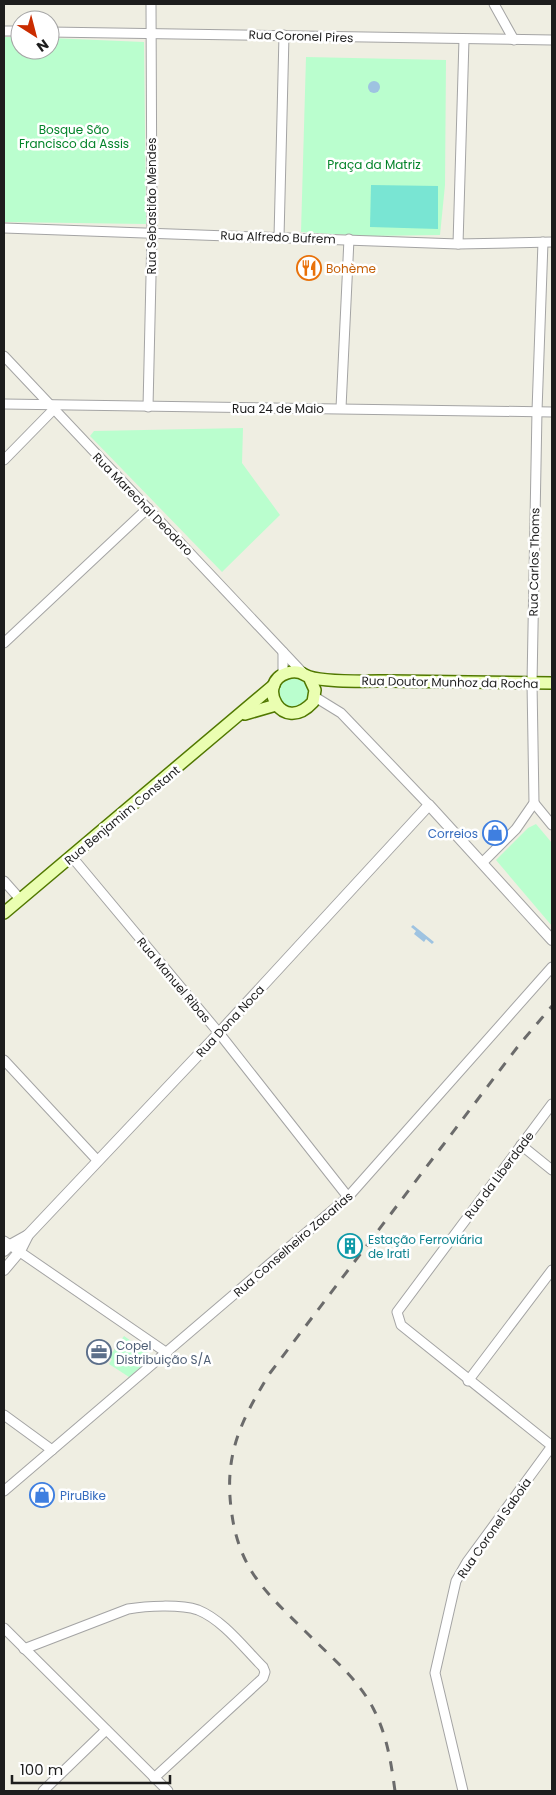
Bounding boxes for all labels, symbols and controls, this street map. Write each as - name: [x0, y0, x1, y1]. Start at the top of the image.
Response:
- north arrow: [10, 10, 60, 60]
- street label: Rua Coronel Pires: [248, 26, 354, 46]
- text: N: [33, 34, 53, 57]
- park label: Bosque São Francisco da Assis: [19, 121, 129, 152]
- street label: Rua Sebastião Mendes: [143, 138, 160, 274]
- park label: Praça da Matriz: [327, 156, 421, 173]
- street label: Rua Alfredo Bufrem: [220, 226, 336, 248]
- restaurant icon: Bohème: [296, 255, 322, 281]
- place label: Bohème: [326, 260, 376, 277]
- street label: Rua 24 de Maio: [232, 400, 324, 417]
- street label: Rua Marechal Deodoro: [89, 449, 197, 560]
- street label: Rua Carlos Thoms: [525, 507, 543, 617]
- street label: Rua Doutor Munhoz da Rocha: [361, 672, 539, 692]
- street label: Rua Benjamim Constant: [61, 762, 183, 868]
- shop icon: Correios: [482, 820, 508, 846]
- place label: Correios: [428, 825, 478, 842]
- street label: Rua Manuel Ribas: [133, 934, 215, 1026]
- street label: Rua Dona Noca: [192, 981, 268, 1061]
- street label: Rua da Liberdade: [460, 1128, 538, 1222]
- street label: Rua Conselheiro Zacarias: [230, 1187, 356, 1301]
- place label: Estação Ferroviária de Irati: [368, 1231, 483, 1262]
- building icon: Estação Ferroviária de Irati: [337, 1233, 363, 1259]
- place label: Copel Distribuição S/A: [116, 1337, 211, 1368]
- office icon: Copel Distribuição S/A: [86, 1339, 112, 1365]
- street label: Rua Coronel Saboia: [453, 1475, 535, 1581]
- shop icon: PiruBike: [29, 1482, 55, 1508]
- place label: PiruBike: [60, 1487, 106, 1504]
- scale bar: [12, 1752, 170, 1784]
- text: 100 m: [20, 1759, 63, 1780]

